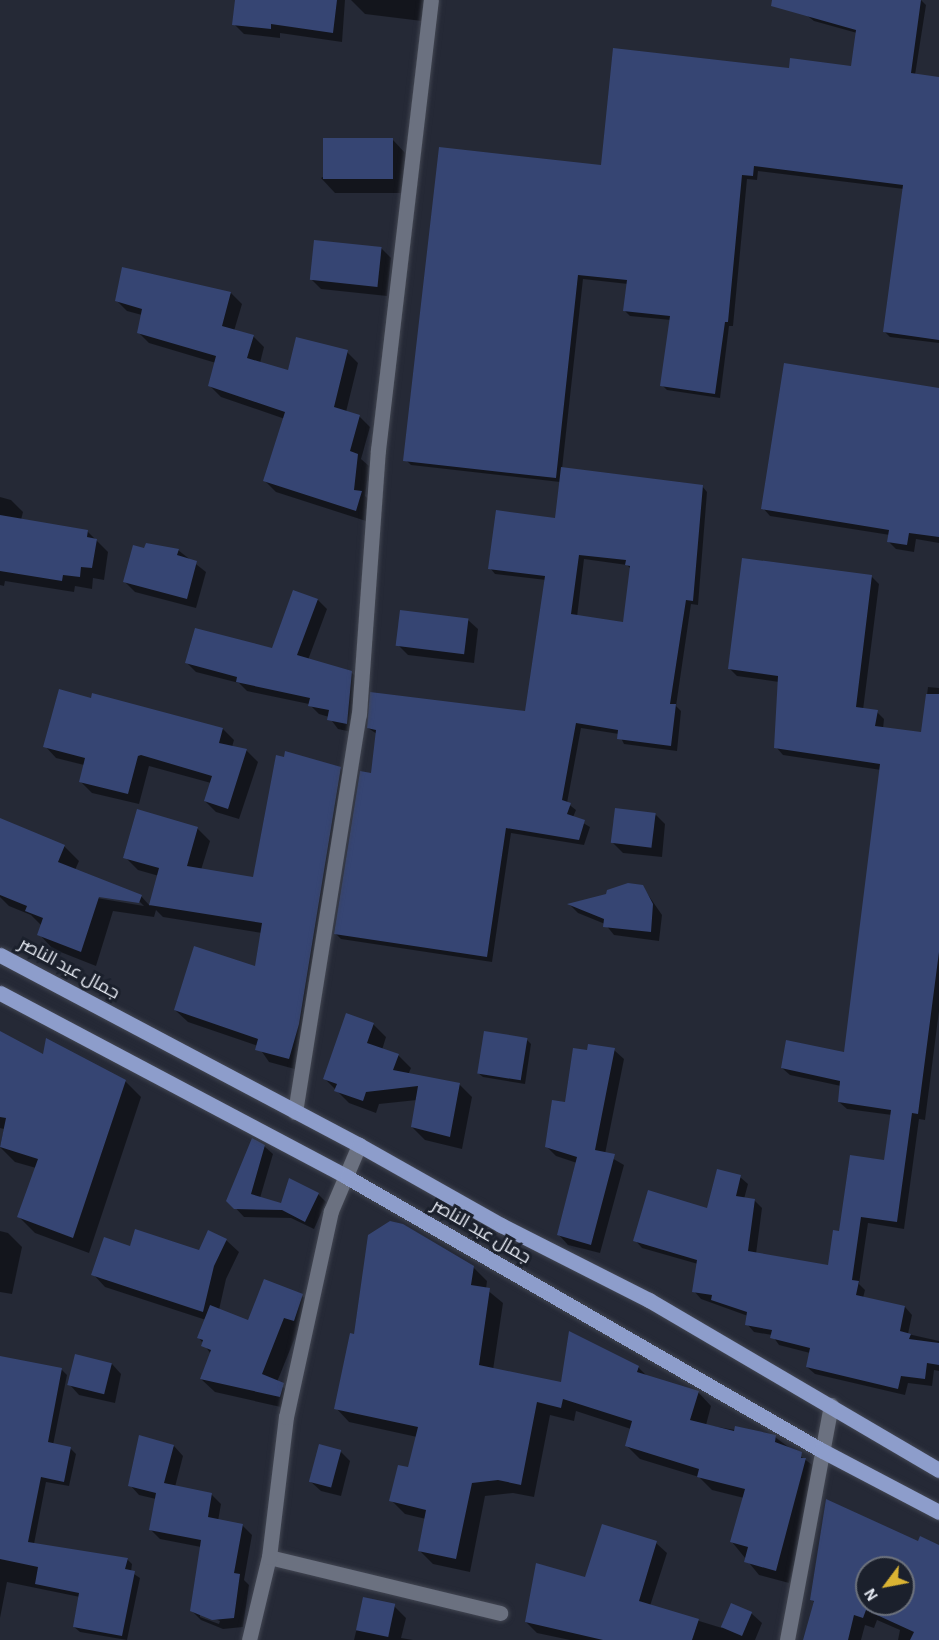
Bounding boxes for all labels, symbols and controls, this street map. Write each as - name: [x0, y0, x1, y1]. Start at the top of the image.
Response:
- street label: جمال عبد الناصر: [15, 933, 123, 1005]
- street label: جمال عبد الناصر: [428, 1195, 534, 1269]
- north arrow: [855, 1556, 915, 1616]
- text: N: [862, 1586, 881, 1603]

